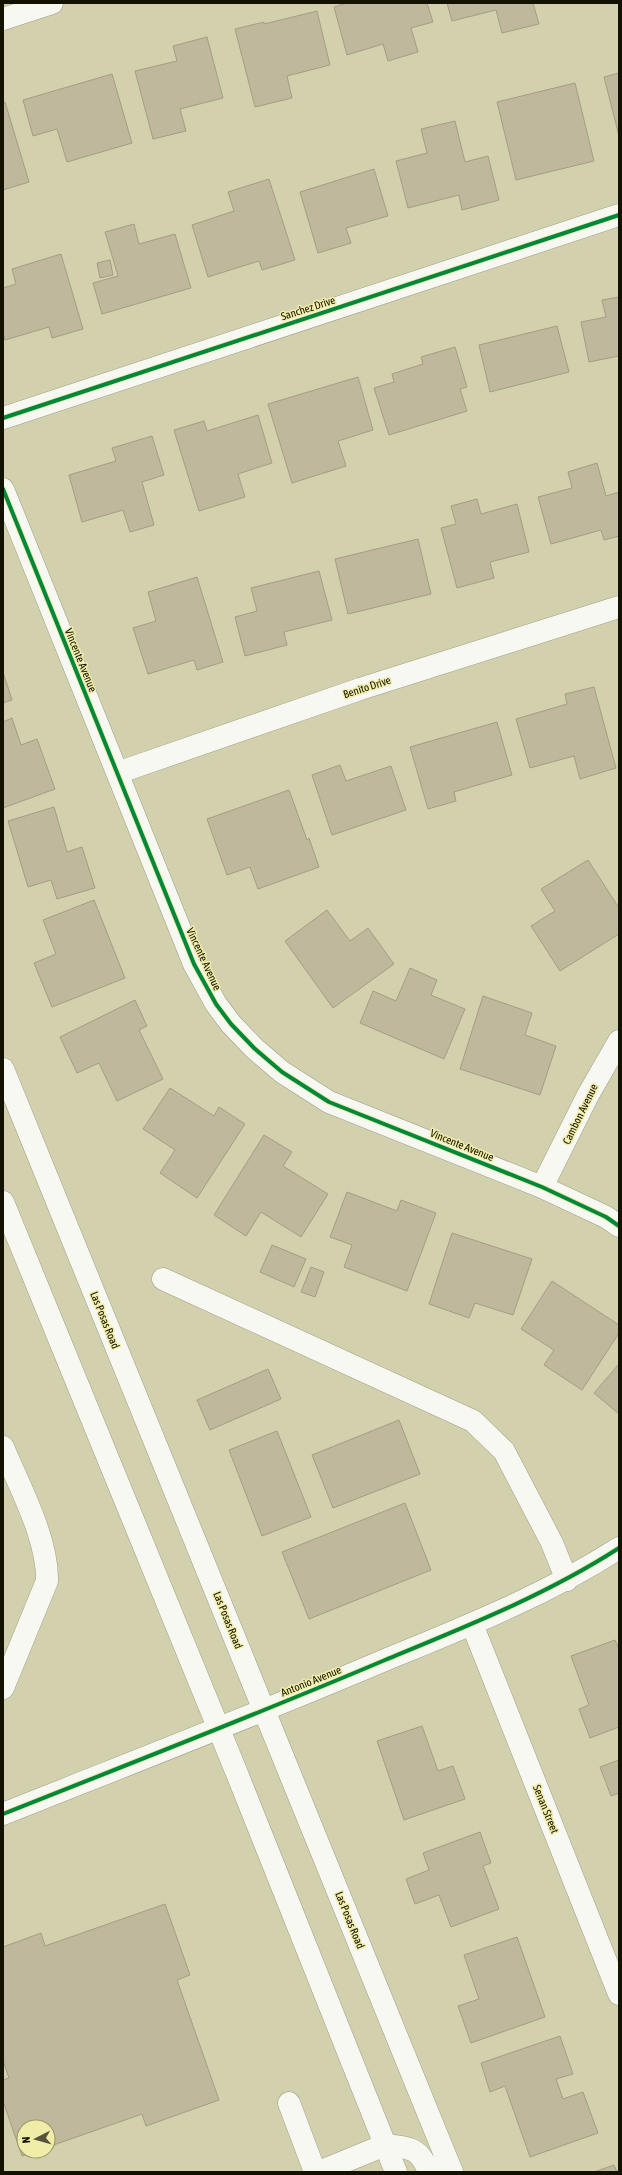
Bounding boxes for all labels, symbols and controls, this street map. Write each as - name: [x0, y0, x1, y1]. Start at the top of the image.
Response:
- street label: Sanchez Drive: [279, 294, 337, 322]
- street label: Vincente Avenue: [63, 626, 99, 694]
- street label: Benito Drive: [342, 674, 392, 700]
- street label: Vincente Avenue: [184, 926, 224, 992]
- street label: Cambon Avenue: [560, 1082, 600, 1146]
- street label: Vincente Avenue: [428, 1127, 496, 1163]
- street label: Las Posas Road: [88, 1290, 122, 1350]
- street label: Las Posas Road: [211, 1590, 245, 1650]
- street label: Antonio Avenue: [279, 1663, 343, 1699]
- street label: Senan Street: [531, 1783, 561, 1835]
- street label: Las Posas Road: [333, 1890, 367, 1950]
- north arrow: [16, 2119, 56, 2159]
- text: N: [20, 2136, 32, 2144]

